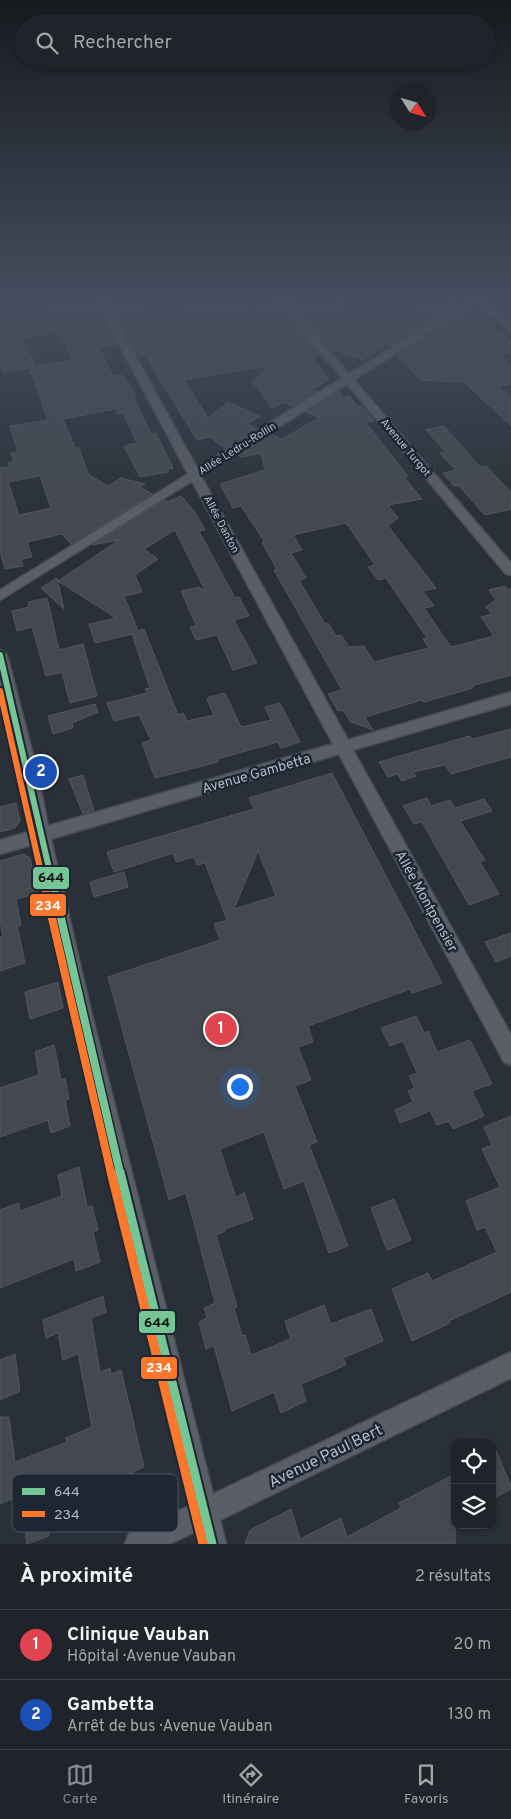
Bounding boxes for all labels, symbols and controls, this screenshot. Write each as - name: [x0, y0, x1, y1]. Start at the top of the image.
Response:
- search box: [15, 15, 496, 70]
- icon: search: [33, 29, 61, 57]
- text: Rechercher: [73, 31, 172, 55]
- north arrow: [391, 85, 436, 130]
- street label: Avenue Turgot: [377, 416, 434, 480]
- street label: Allée Ledru-Rollin: [196, 419, 279, 478]
- street label: Allée Danton: [200, 493, 242, 556]
- street label: Avenue Gambetta: [200, 751, 313, 798]
- pin: 2: [25, 753, 57, 791]
- street label: Allée Montpensier: [391, 848, 461, 956]
- line badge: 644: [32, 866, 70, 890]
- text: 644: [38, 870, 64, 887]
- line badge: 234: [29, 893, 67, 917]
- text: 234: [35, 898, 61, 915]
- pin: 1: [205, 1010, 237, 1048]
- your location: [227, 1074, 253, 1100]
- line badge: 644: [138, 1310, 176, 1334]
- text: 644: [144, 1315, 170, 1332]
- line badge: 234: [140, 1356, 178, 1380]
- text: 234: [146, 1360, 172, 1377]
- street label: Avenue Paul Bert: [266, 1421, 386, 1493]
- map controls: [451, 1439, 496, 1529]
- button: locate: [451, 1439, 496, 1484]
- legend: [12, 1474, 178, 1532]
- text: 644: [54, 1484, 80, 1501]
- button: layers: [451, 1484, 496, 1529]
- text: 234: [54, 1507, 80, 1524]
- text: À proximité: [20, 1563, 133, 1590]
- text: 2 résultats: [415, 1567, 491, 1587]
- text: Clinique Vauban: [67, 1623, 210, 1647]
- text: 1: [33, 1635, 39, 1655]
- text: 20 m: [454, 1635, 491, 1655]
- text: Hôpital · Avenue Vauban: [67, 1647, 236, 1667]
- text: Gambetta: [67, 1693, 154, 1717]
- text: 2: [31, 1705, 41, 1725]
- text: 130 m: [448, 1705, 491, 1725]
- text: Arrêt de bus · Avenue Vauban: [67, 1717, 273, 1737]
- tab: Carte: [62, 1761, 97, 1808]
- tab: Itinéraire: [222, 1761, 279, 1808]
- tab: Favoris: [404, 1761, 449, 1808]

